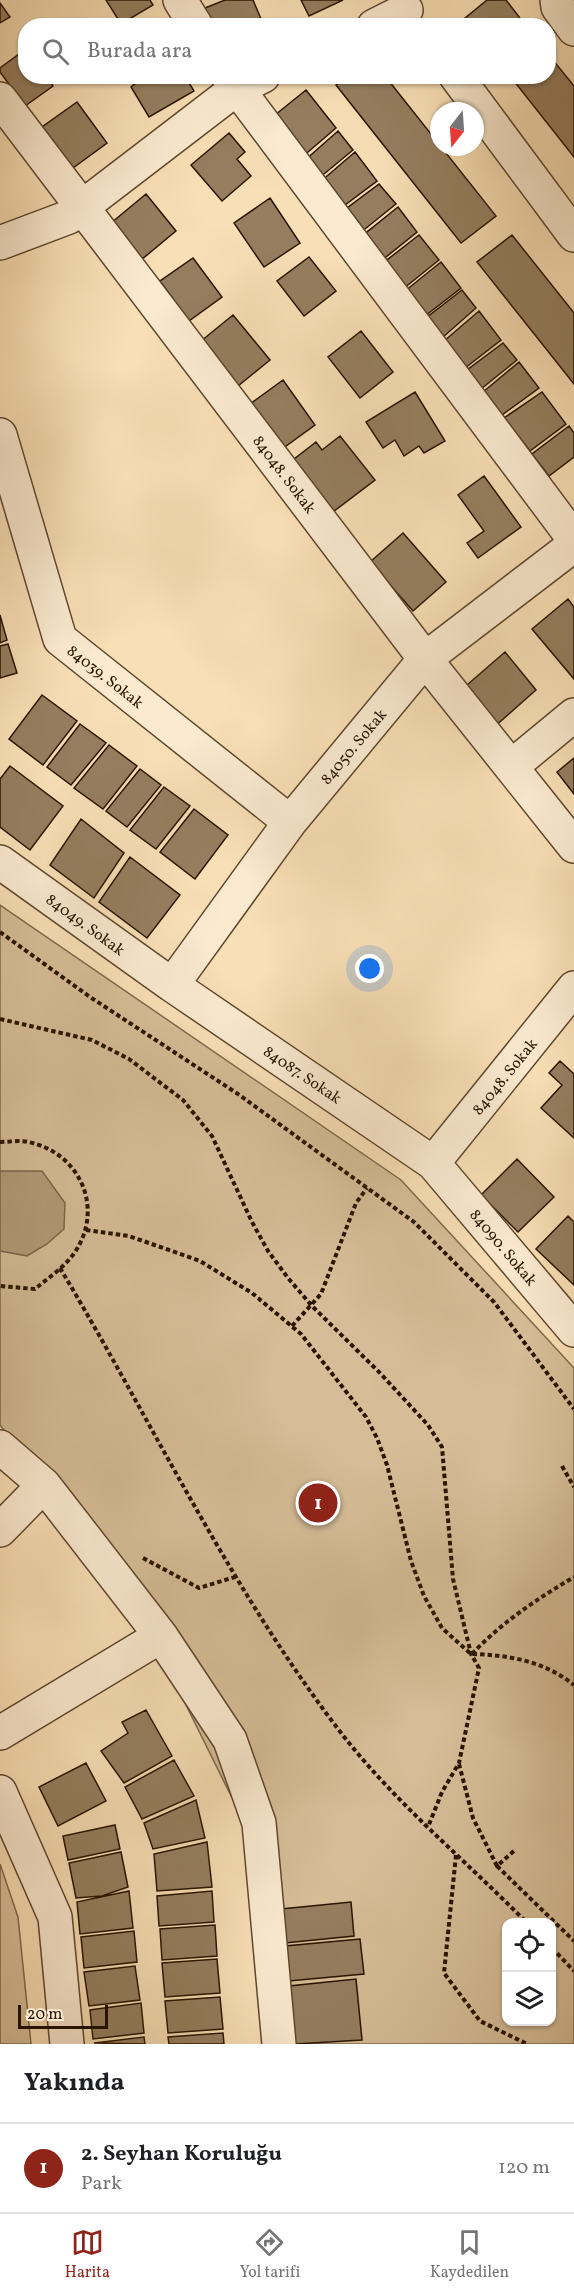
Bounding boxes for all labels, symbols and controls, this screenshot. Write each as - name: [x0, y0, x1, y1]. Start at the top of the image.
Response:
- search box: [18, 18, 556, 84]
- icon: search: [39, 35, 72, 68]
- text: Burada ara: [87, 36, 192, 67]
- north arrow: [430, 102, 484, 156]
- street label: 84048. Sokak: [247, 431, 320, 519]
- street label: 84039. Sokak: [62, 641, 148, 715]
- street label: 84050. Sokak: [316, 704, 393, 790]
- street label: 84049. Sokak: [41, 889, 129, 962]
- your location: [355, 954, 384, 983]
- street label: 84048. Sokak: [468, 1034, 544, 1120]
- street label: 84087. Sokak: [258, 1041, 346, 1110]
- street label: 84090. Sokak: [464, 1205, 541, 1292]
- pin: 1: [298, 1480, 338, 1526]
- map controls: [502, 1918, 556, 2026]
- button: locate: [502, 1918, 556, 1972]
- button: layers: [502, 1972, 556, 2026]
- scale bar: [18, 2002, 108, 2030]
- text: 20 m: [27, 2004, 62, 2026]
- text: Yakında: [24, 2065, 125, 2101]
- text: 2. Seyhan Koruluğu: [81, 2139, 282, 2170]
- text: 1: [39, 2154, 48, 2182]
- text: 120 m: [498, 2154, 550, 2182]
- text: Park: [81, 2170, 122, 2198]
- tab: Harita: [65, 2226, 110, 2284]
- tab: Yol tarifi: [240, 2226, 300, 2284]
- tab: Kaydedilen: [430, 2226, 509, 2284]

